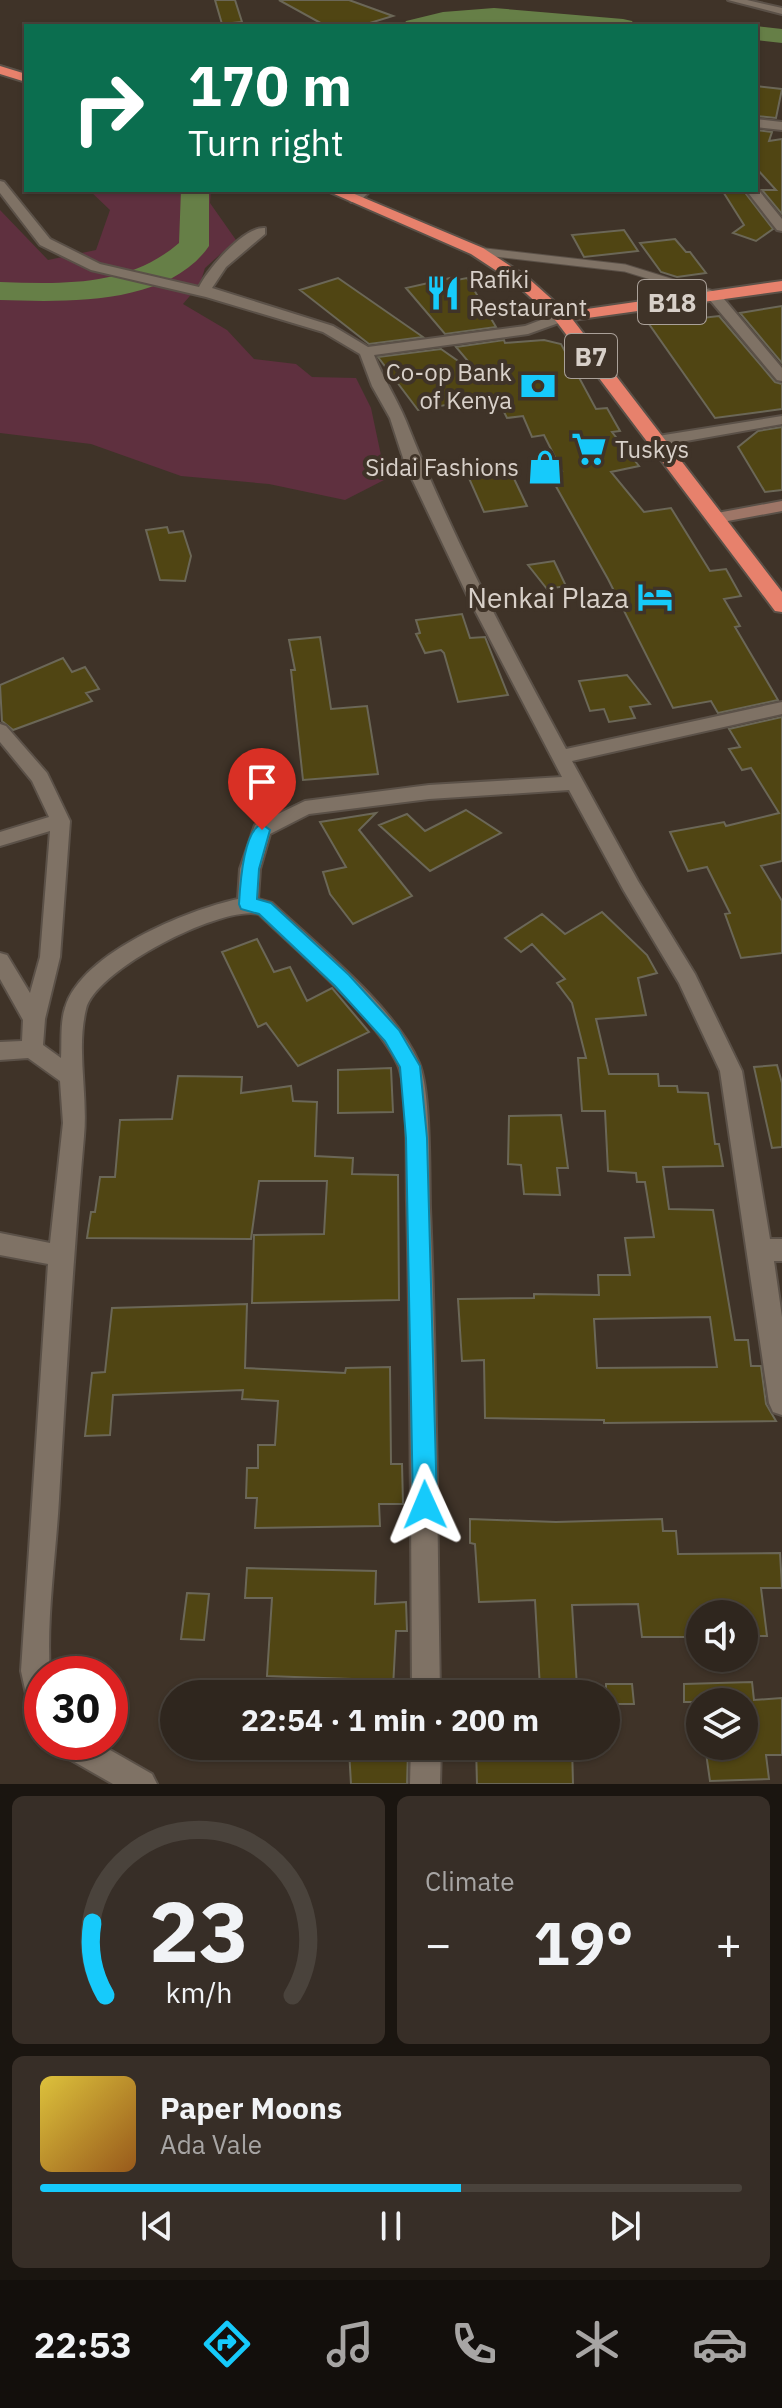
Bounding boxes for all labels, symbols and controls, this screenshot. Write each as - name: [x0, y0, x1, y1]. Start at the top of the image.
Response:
- text: 170 m: [188, 49, 352, 121]
- icon: right: [56, 56, 160, 160]
- text: Turn right: [188, 119, 344, 166]
- place label: Rafiki Restaurant: [469, 263, 587, 323]
- restaurant icon: Rafiki Restaurant: [424, 274, 462, 312]
- road number: B18: [638, 280, 706, 324]
- road number: B7: [565, 334, 617, 378]
- place label: Co-op Bank of Kenya: [386, 356, 512, 416]
- bank icon: Co-op Bank of Kenya: [519, 367, 557, 405]
- supermarket icon: Tuskys: [570, 430, 608, 468]
- place label: Tuskys: [615, 433, 689, 465]
- shop icon: Sidai Fashions: [526, 448, 564, 486]
- place label: Sidai Fashions: [365, 451, 519, 483]
- hotel icon: Nenkai Plaza: [636, 578, 674, 616]
- place label: Nenkai Plaza: [467, 579, 629, 616]
- pin: [228, 748, 296, 830]
- icon: arrive: [240, 760, 284, 804]
- position arrow: [383, 1463, 467, 1547]
- map controls: [686, 1600, 758, 1760]
- button: sound: [686, 1600, 758, 1672]
- speed limit sign: 30: [24, 1656, 128, 1760]
- button: layers: [686, 1688, 758, 1760]
- text: 22:54 · 1 min · 200 m: [241, 1700, 539, 1739]
- text: Climate: [425, 1864, 515, 1898]
- text: 23: [149, 1877, 248, 1985]
- text: 19°: [533, 1903, 634, 1982]
- text: −: [425, 1915, 451, 1972]
- text: +: [716, 1915, 742, 1972]
- text: km/h: [165, 1974, 232, 2011]
- text: Paper Moons: [160, 2088, 342, 2127]
- text: Ada Vale: [160, 2127, 262, 2161]
- icon: previous: [135, 2204, 179, 2248]
- icon: pause: [369, 2204, 413, 2248]
- icon: next: [603, 2204, 647, 2248]
- icon: directions: [199, 2316, 255, 2372]
- icon: music: [322, 2316, 378, 2372]
- icon: phone: [446, 2316, 502, 2372]
- icon: climate: [569, 2316, 625, 2372]
- icon: car: [692, 2316, 748, 2372]
- text: 22:53: [34, 2321, 132, 2368]

